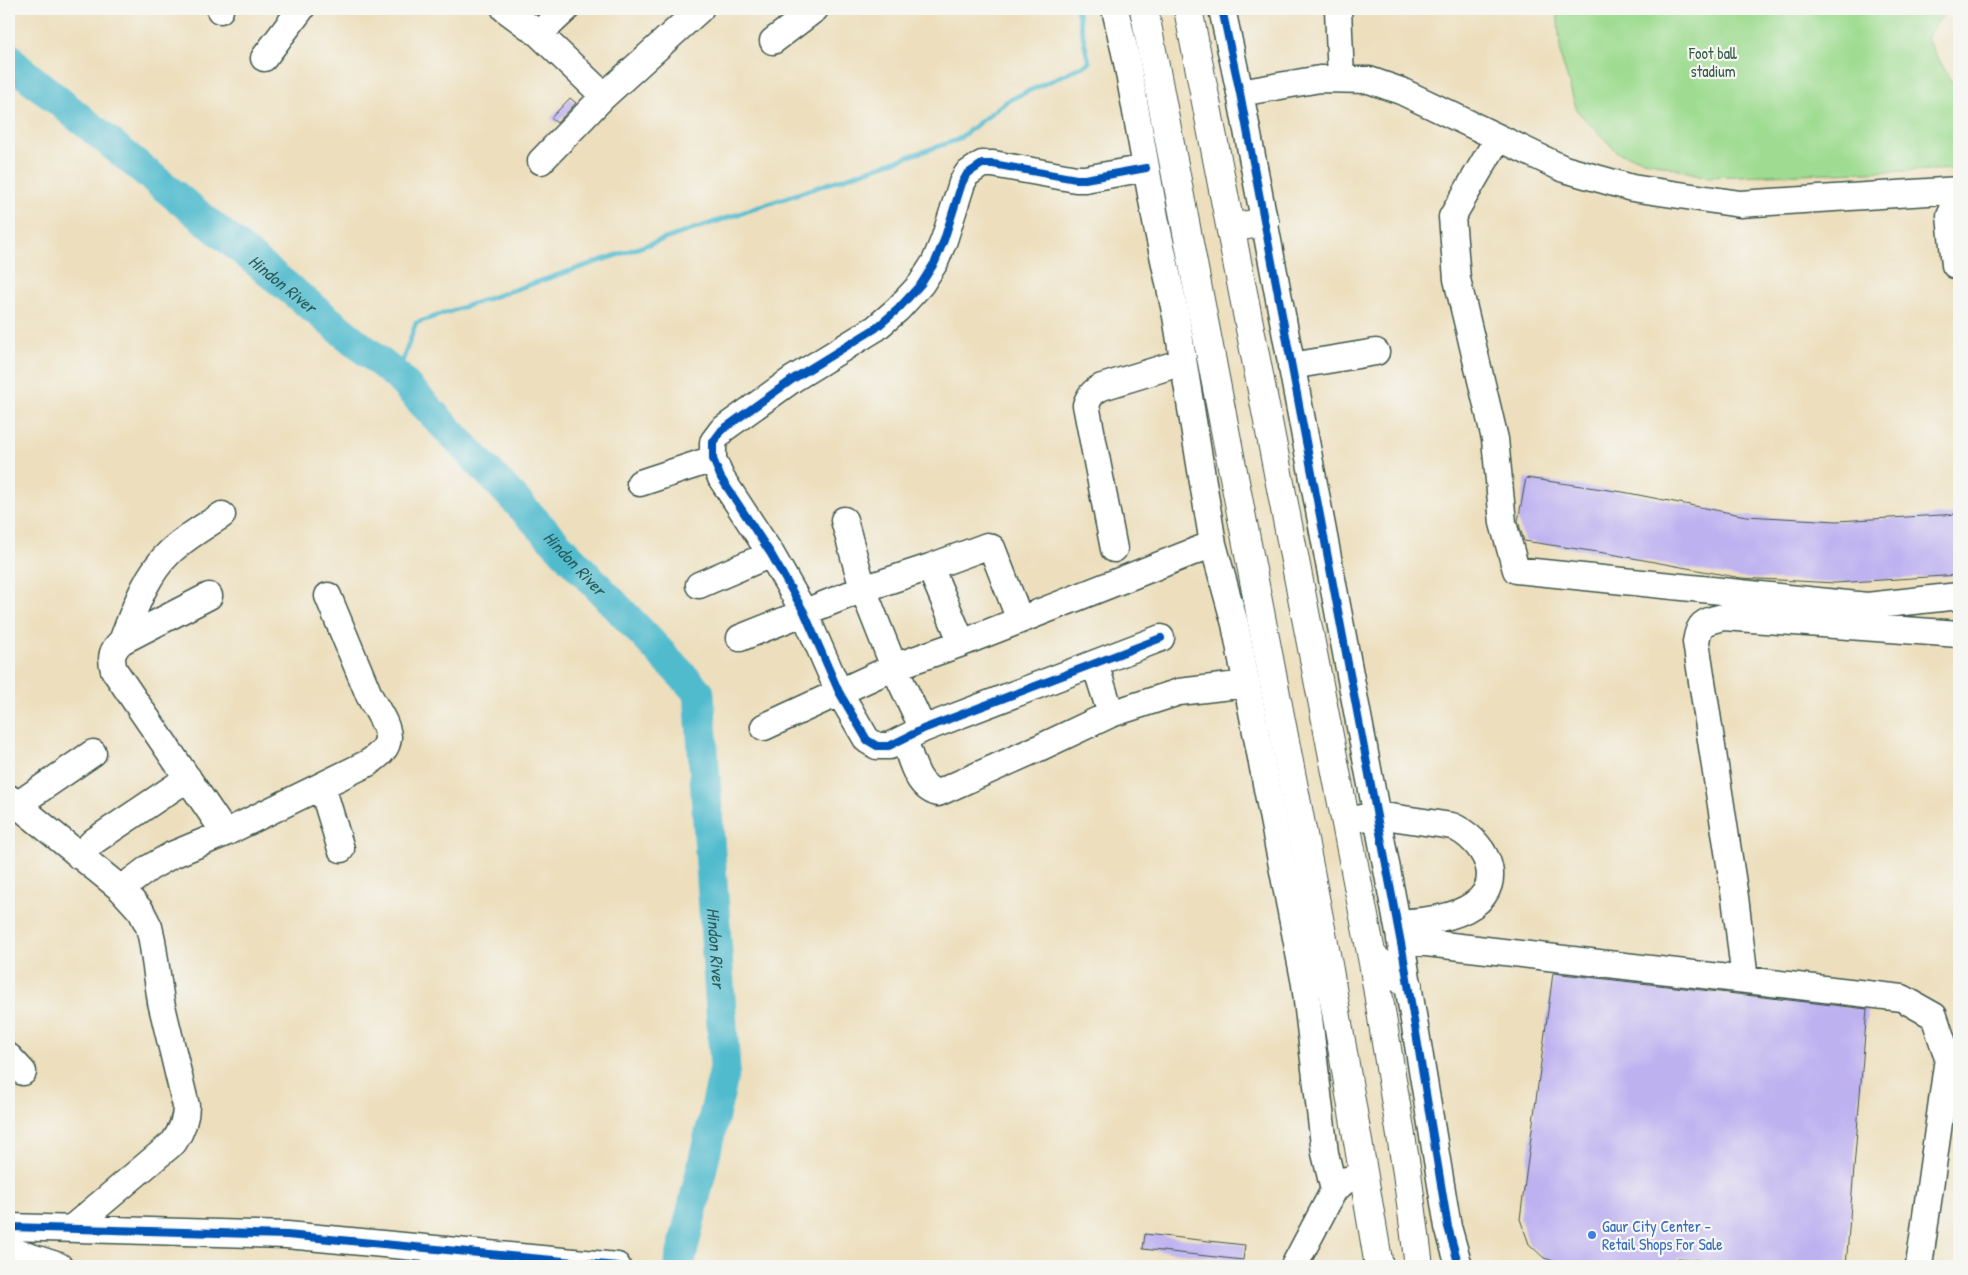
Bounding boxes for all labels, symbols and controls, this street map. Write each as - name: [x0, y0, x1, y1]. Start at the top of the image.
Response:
- park label: Foot ball stadium: [1688, 42, 1737, 82]
- water label: Hindon River: [244, 248, 324, 320]
- water label: Hindon River: [538, 525, 613, 602]
- water label: Hindon River: [701, 907, 732, 991]
- place label: Gaur City Center - Retail Shops For Sale: [1602, 1215, 1723, 1255]
- marker: Gaur City Center - Retail Shops For Sale: [1586, 1229, 1598, 1241]

